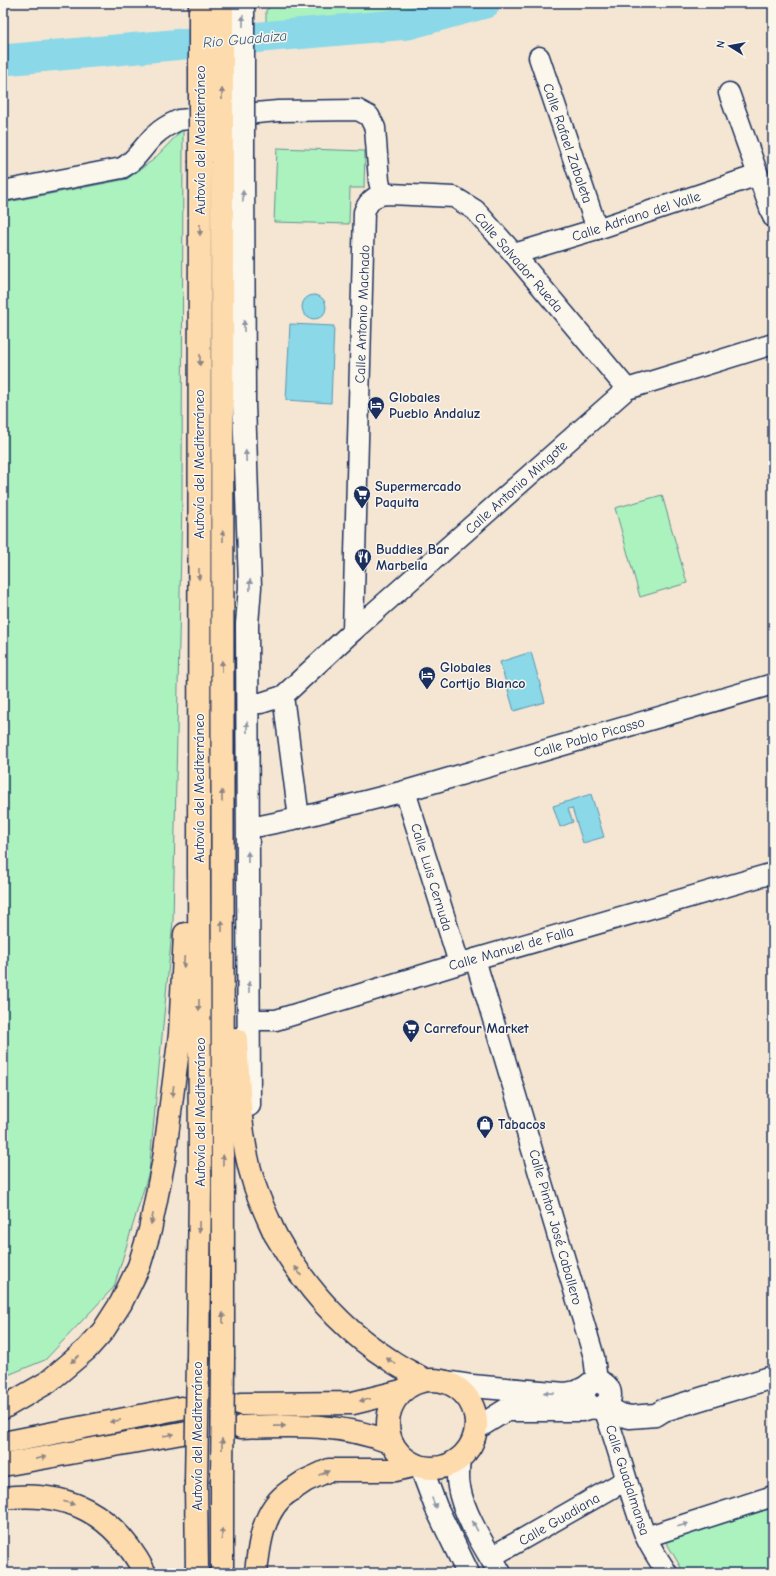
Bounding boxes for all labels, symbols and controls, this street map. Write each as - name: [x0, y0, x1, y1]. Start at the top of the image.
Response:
- one-way arrow: [240, 14, 246, 27]
- water label: Rio Guadaiza: [202, 26, 288, 52]
- north arrow: [710, 26, 750, 66]
- text: N: [714, 39, 728, 49]
- street label: Autovía del Mediterráneo: [192, 65, 209, 215]
- street label: Calle Rafael Zabaleta: [539, 81, 596, 205]
- one-way arrow: [219, 87, 225, 100]
- street label: Calle Adriano del Valle: [570, 188, 703, 245]
- one-way arrow: [240, 189, 246, 202]
- street label: Calle Salvador Rueda: [471, 209, 567, 316]
- one-way arrow: [197, 224, 203, 237]
- street label: Calle Antonio Machado: [352, 244, 373, 384]
- one-way arrow: [241, 319, 247, 332]
- one-way arrow: [197, 354, 203, 367]
- street label: Autovía del Mediterráneo: [191, 389, 208, 539]
- place label: Globales Pueblo Andaluz: [389, 389, 480, 422]
- hotel icon: Globales Pueblo Andaluz: [366, 395, 386, 420]
- street label: Calle Antonio Mingote: [462, 437, 571, 538]
- one-way arrow: [243, 449, 249, 462]
- place label: Supermercado Paquita: [375, 478, 461, 511]
- supermarket icon: Supermercado Paquita: [352, 484, 372, 509]
- one-way arrow: [220, 529, 226, 542]
- place label: Buddies Bar Marbella: [376, 541, 449, 574]
- restaurant icon: Buddies Bar Marbella: [353, 547, 373, 572]
- one-way arrow: [196, 568, 202, 581]
- one-way arrow: [247, 578, 253, 591]
- one-way arrow: [219, 659, 225, 672]
- place label: Globales Cortijo Blanco: [440, 659, 526, 692]
- hotel icon: Globales Cortijo Blanco: [417, 665, 437, 690]
- street label: Autovía del Mediterráneo: [191, 713, 208, 863]
- street label: Calle Pablo Picasso: [532, 713, 647, 761]
- one-way arrow: [244, 720, 250, 733]
- one-way arrow: [219, 789, 225, 802]
- street label: Calle Luis Cernuda: [407, 821, 456, 933]
- one-way arrow: [245, 850, 251, 863]
- one-way arrow: [219, 919, 225, 932]
- street label: Calle Manuel de Falla: [447, 922, 576, 974]
- one-way arrow: [180, 956, 187, 968]
- one-way arrow: [246, 980, 252, 993]
- one-way arrow: [196, 999, 202, 1012]
- supermarket icon: Carrefour Market: [401, 1018, 421, 1043]
- place label: Carrefour Market: [424, 1020, 529, 1037]
- street label: Autovía del Mediterráneo: [192, 1037, 209, 1187]
- one-way arrow: [170, 1085, 176, 1097]
- shop icon: Tabacos: [475, 1114, 495, 1139]
- place label: Tabacos: [498, 1116, 546, 1133]
- street label: Calle Pintor José Caballero: [525, 1147, 586, 1307]
- one-way arrow: [220, 1153, 226, 1166]
- one-way arrow: [149, 1213, 155, 1226]
- one-way arrow: [196, 1221, 203, 1233]
- one-way arrow: [294, 1266, 302, 1276]
- one-way arrow: [220, 1311, 226, 1324]
- one-way arrow: [70, 1354, 80, 1363]
- one-way arrow: [385, 1357, 397, 1364]
- street label: Autovía del Mediterráneo: [189, 1361, 206, 1511]
- one-way arrow: [543, 1389, 555, 1396]
- one-way arrow: [358, 1398, 371, 1404]
- one-way arrow: [109, 1418, 121, 1424]
- one-way arrow: [274, 1423, 287, 1429]
- street label: Calle Guadalmansa: [602, 1423, 653, 1538]
- one-way arrow: [163, 1432, 175, 1438]
- one-way arrow: [219, 1437, 225, 1450]
- one-way arrow: [35, 1455, 47, 1461]
- one-way arrow: [319, 1469, 331, 1475]
- street label: Calle Guadiana: [516, 1489, 603, 1550]
- one-way arrow: [432, 1498, 438, 1510]
- one-way arrow: [64, 1500, 76, 1506]
- one-way arrow: [471, 1520, 478, 1532]
- one-way arrow: [677, 1522, 689, 1528]
- one-way arrow: [219, 1527, 225, 1540]

